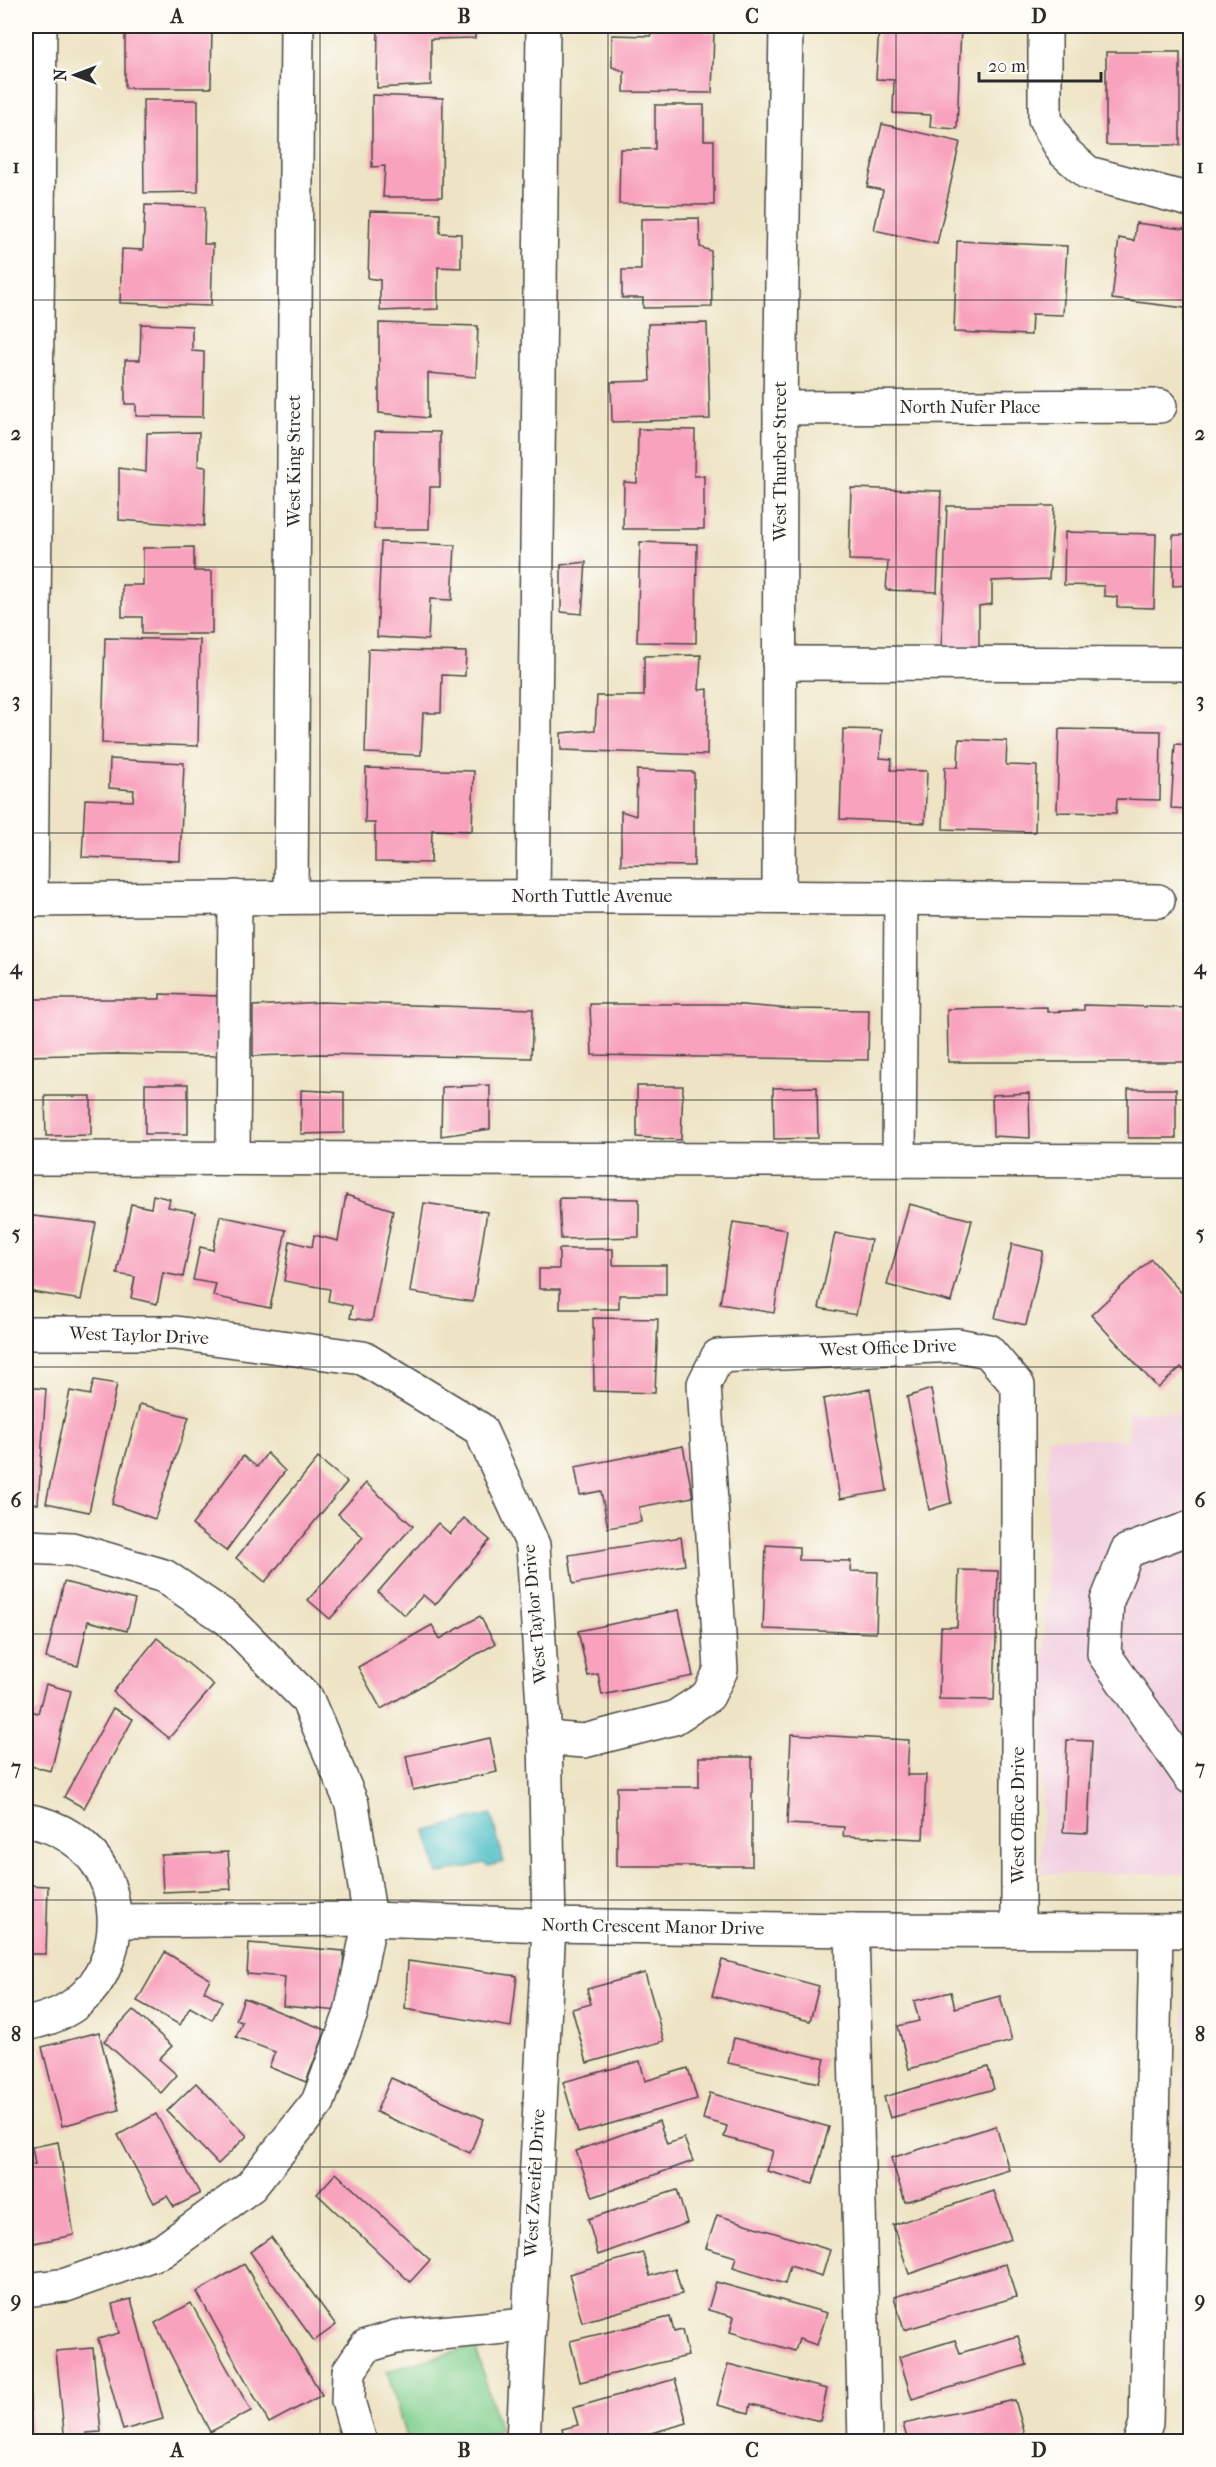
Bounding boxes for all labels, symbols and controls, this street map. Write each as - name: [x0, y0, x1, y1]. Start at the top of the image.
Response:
- text: A: [169, 5, 185, 28]
- text: B: [457, 5, 471, 28]
- text: C: [745, 5, 759, 28]
- text: D: [1031, 5, 1047, 28]
- north arrow: [45, 45, 105, 105]
- scale bar: [979, 45, 1100, 83]
- text: 20 m: [988, 56, 1026, 77]
- text: N: [51, 68, 70, 81]
- text: 1: [12, 155, 20, 178]
- text: 1: [1196, 155, 1204, 178]
- street label: West Thurber Street: [770, 380, 791, 542]
- street label: West King Street: [284, 394, 305, 528]
- street label: North Nufer Place: [899, 397, 1041, 418]
- text: 2: [11, 422, 21, 445]
- text: 2: [1195, 422, 1205, 445]
- text: 3: [12, 689, 20, 712]
- text: 3: [1196, 689, 1204, 712]
- street label: North Tuttle Avenue: [512, 886, 673, 907]
- text: 4: [9, 956, 23, 980]
- text: 4: [1193, 956, 1207, 980]
- text: 5: [12, 1222, 21, 1245]
- text: 5: [1196, 1222, 1205, 1245]
- street label: West Taylor Drive: [68, 1323, 209, 1349]
- street label: West Office Drive: [818, 1335, 957, 1361]
- text: 6: [11, 1489, 23, 1512]
- text: 6: [1195, 1489, 1207, 1512]
- street label: West Taylor Drive: [518, 1543, 552, 1686]
- street label: West Office Drive: [1008, 1746, 1029, 1884]
- text: 7: [10, 1756, 21, 1779]
- text: 7: [1194, 1756, 1205, 1779]
- street label: North Crescent Manor Drive: [541, 1915, 765, 1939]
- text: 8: [11, 2023, 21, 2046]
- text: 8: [1195, 2023, 1205, 2046]
- street label: West Zweifel Drive: [521, 2108, 549, 2259]
- text: 9: [10, 2289, 21, 2312]
- text: 9: [1194, 2289, 1205, 2312]
- text: A: [169, 2439, 185, 2462]
- text: B: [457, 2439, 471, 2462]
- text: C: [745, 2439, 759, 2462]
- text: D: [1031, 2439, 1047, 2462]

